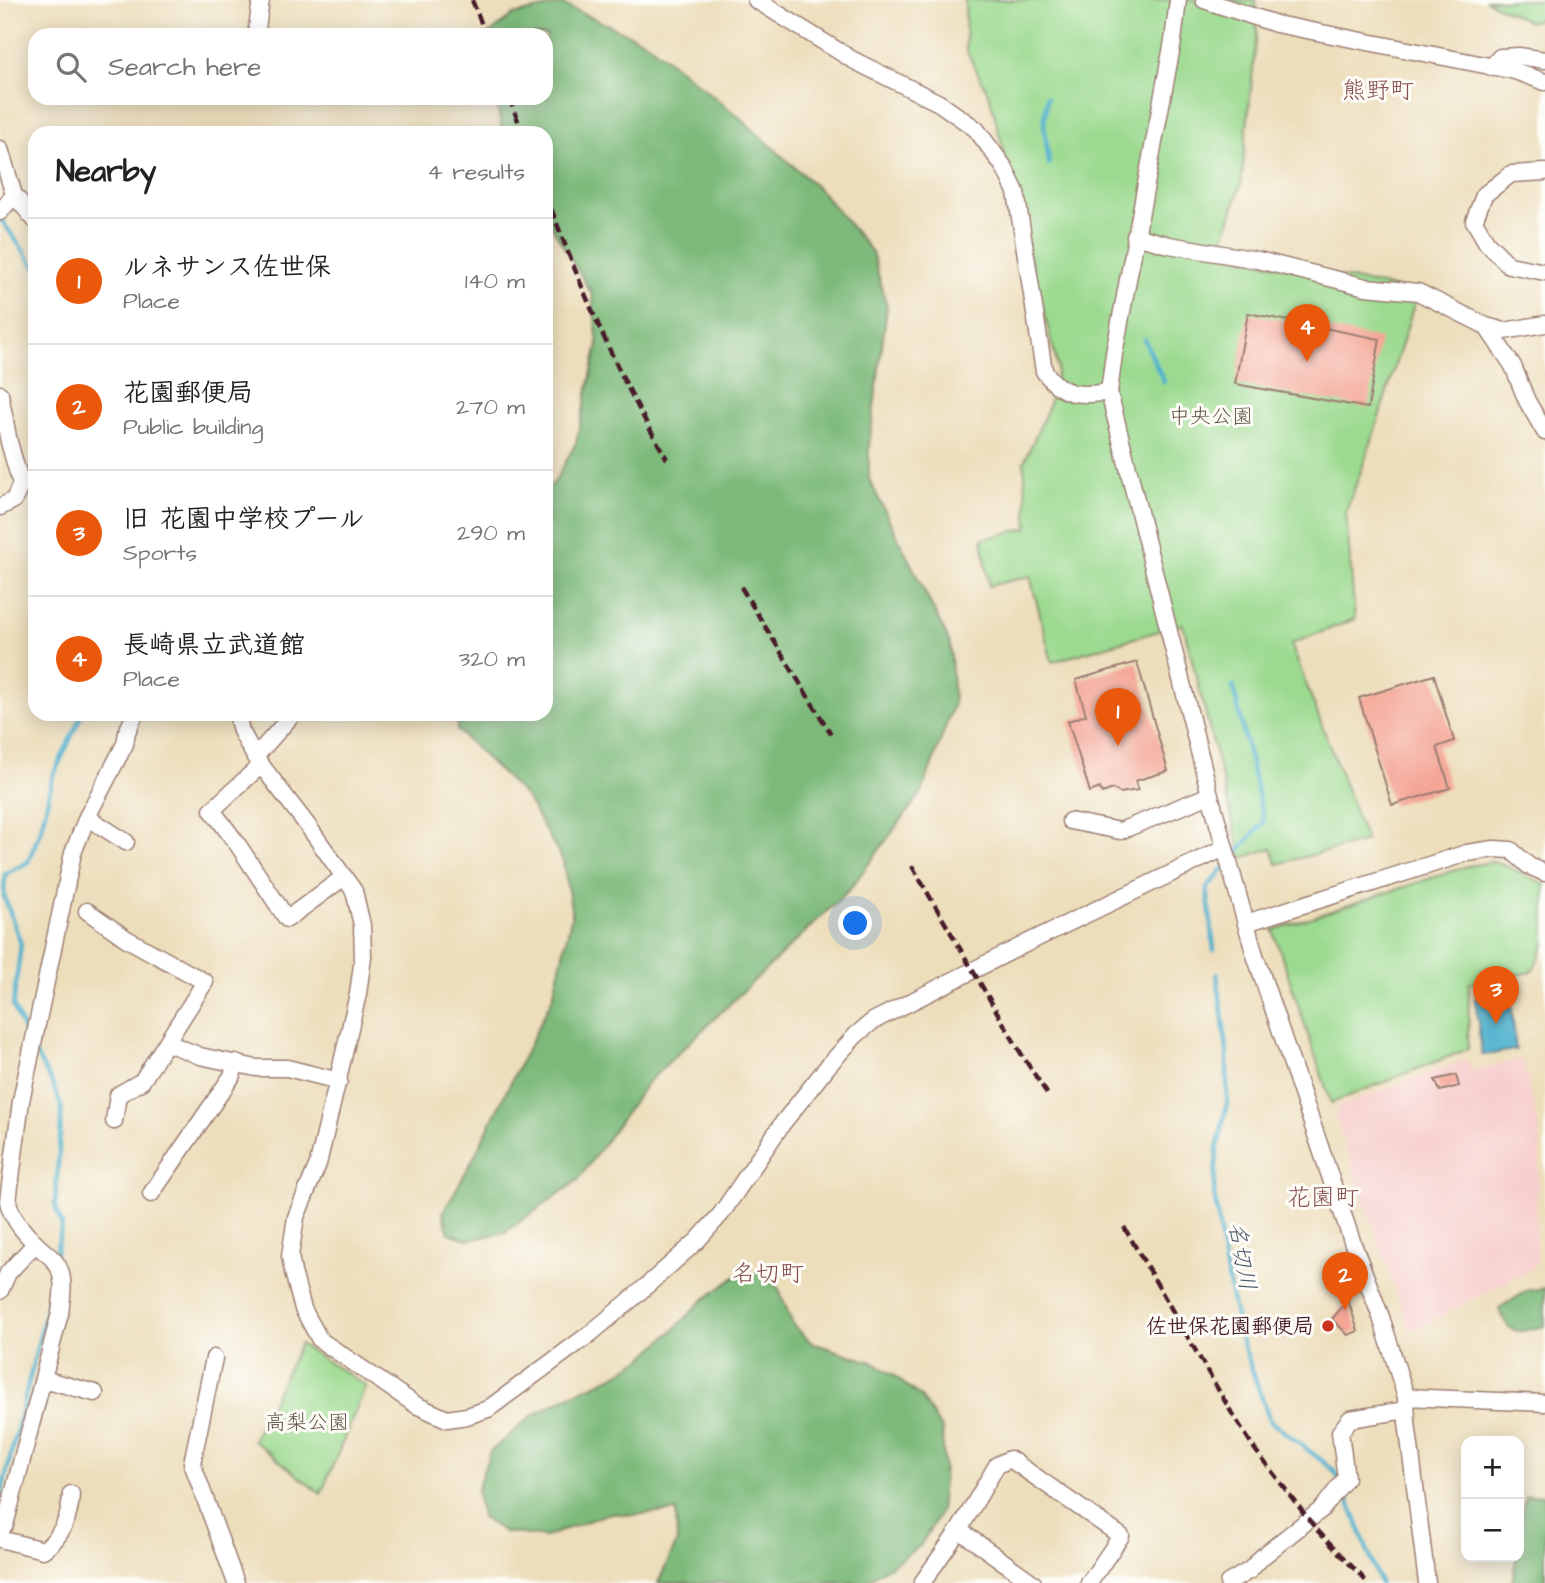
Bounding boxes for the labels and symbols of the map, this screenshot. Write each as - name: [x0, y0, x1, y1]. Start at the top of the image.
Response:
- district label: 熊野町: [1342, 74, 1414, 108]
- pin: 4: [1284, 304, 1330, 362]
- park label: 中央公園: [1169, 402, 1253, 431]
- pin: 1: [1095, 688, 1141, 746]
- your location: [838, 906, 872, 940]
- pin: 3: [1473, 966, 1519, 1024]
- district label: 花園町: [1287, 1181, 1359, 1215]
- water label: 名切川: [1220, 1219, 1264, 1293]
- pin: 2: [1322, 1252, 1368, 1310]
- district label: 名切町: [732, 1257, 804, 1291]
- place label: 佐世保花園郵便局: [1146, 1312, 1314, 1341]
- marker: 佐世保花園郵便局: [1320, 1318, 1336, 1334]
- park label: 高梨公園: [265, 1408, 349, 1437]

